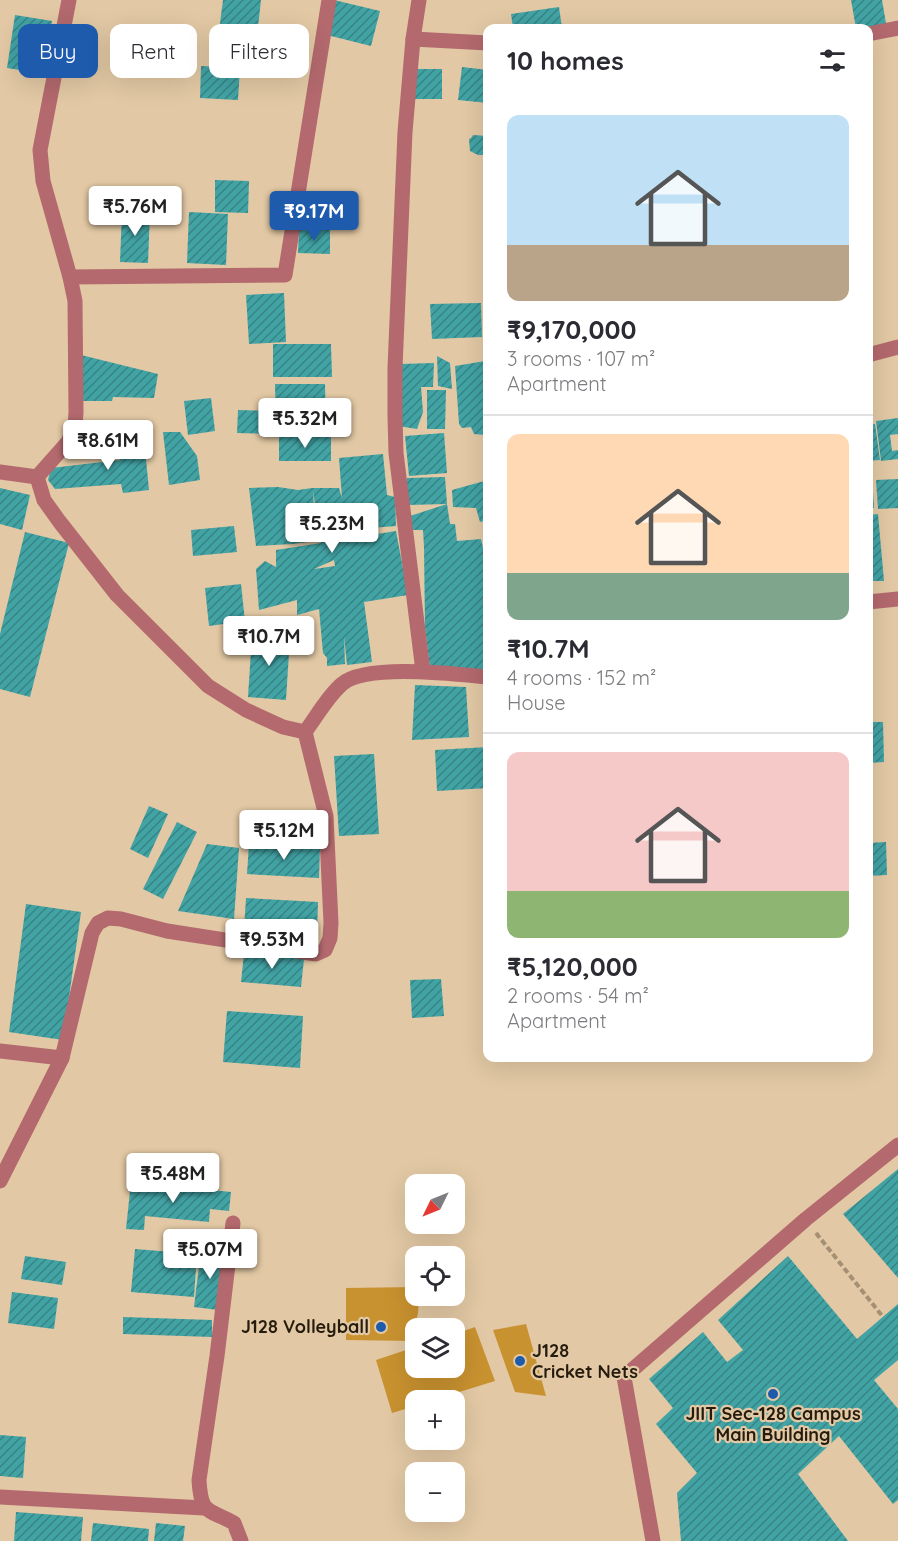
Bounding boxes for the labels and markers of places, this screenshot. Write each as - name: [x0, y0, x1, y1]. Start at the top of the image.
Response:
- pin: ₹5.76M: [86, 186, 184, 237]
- pin: ₹9.17M: [265, 191, 363, 242]
- pin: ₹5.32M: [256, 398, 354, 449]
- pin: ₹8.61M: [59, 420, 157, 471]
- pin: ₹5.23M: [283, 503, 381, 554]
- pin: ₹10.7M: [220, 616, 318, 667]
- pin: ₹5.12M: [235, 810, 333, 861]
- pin: ₹9.53M: [223, 919, 321, 970]
- pin: ₹5.48M: [124, 1153, 222, 1204]
- pin: ₹5.07M: [161, 1229, 259, 1280]
- place label: J128 Volleyball: [241, 1315, 369, 1338]
- marker: J128 Volleyball: [374, 1320, 388, 1334]
- place label: J128 Cricket Nets: [532, 1339, 638, 1383]
- marker: J128 Cricket Nets: [513, 1354, 527, 1368]
- marker: JIIT Sec-128 Campus Main Building: [766, 1387, 780, 1401]
- place label: JIIT Sec-128 Campus Main Building: [685, 1402, 861, 1446]

